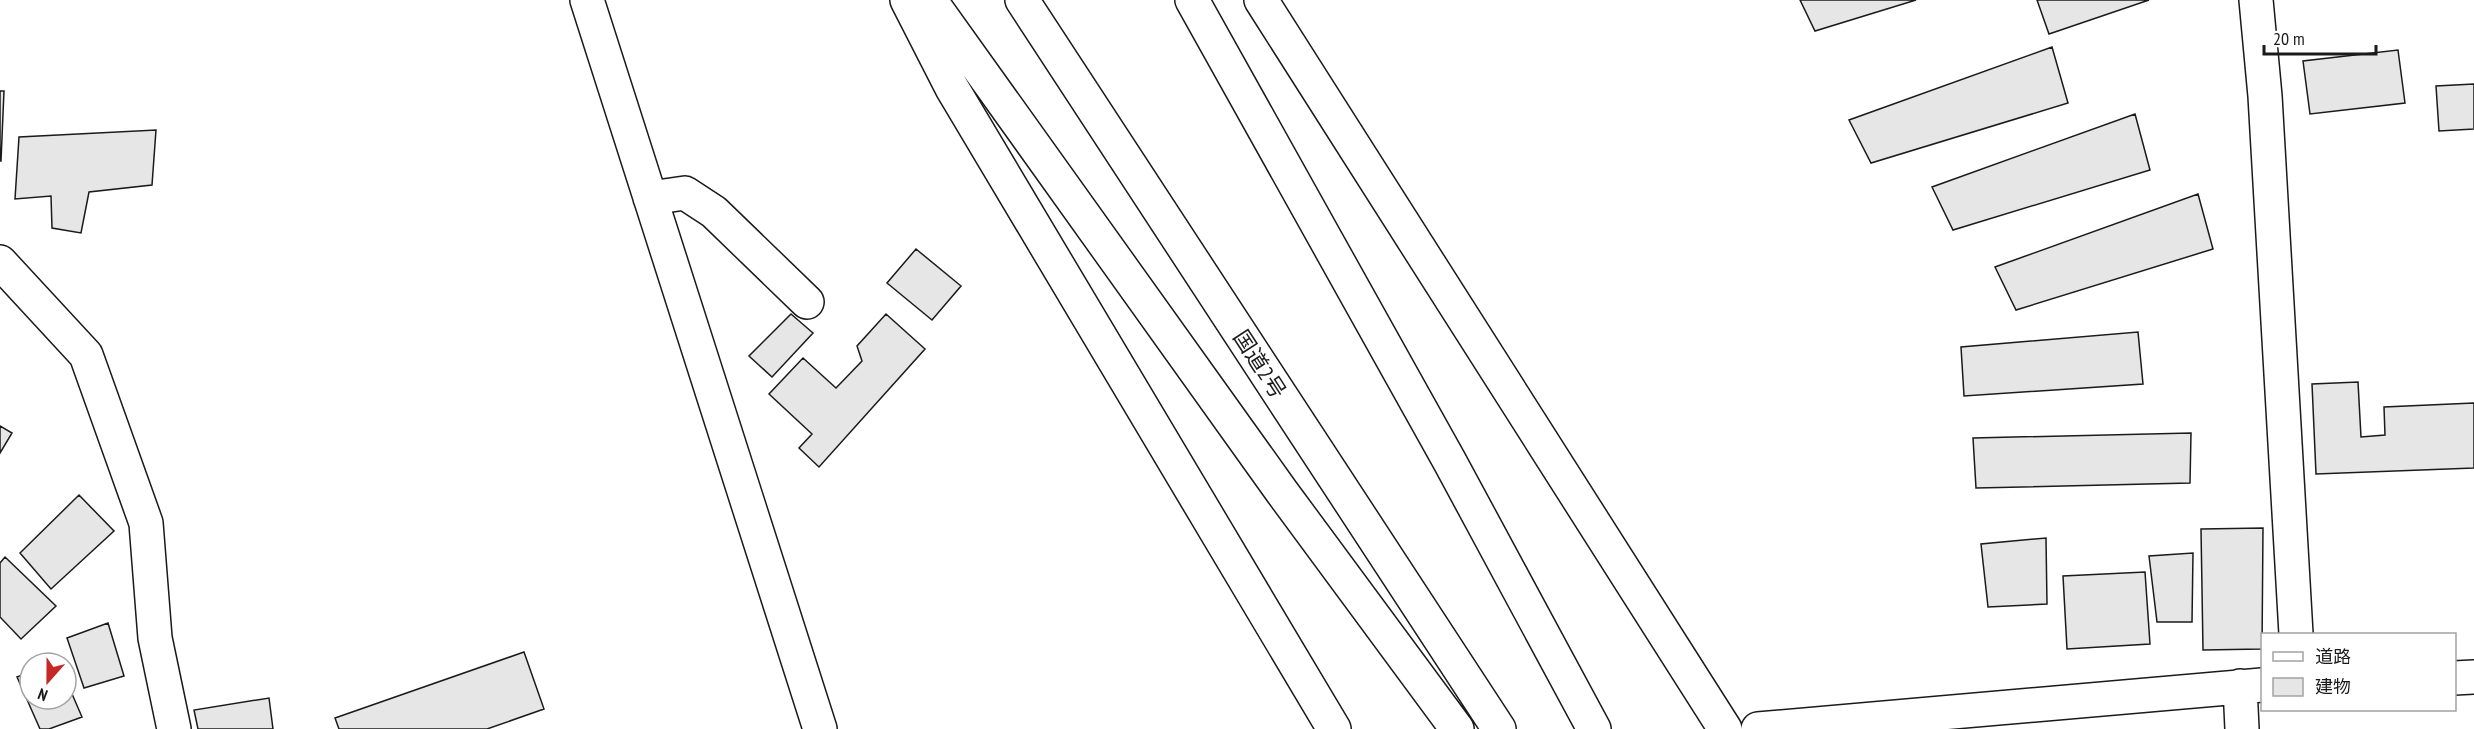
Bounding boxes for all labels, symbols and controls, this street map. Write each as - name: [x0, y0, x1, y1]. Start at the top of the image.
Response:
- scale bar: [2264, 18, 2376, 56]
- text: 20 m: [2273, 27, 2305, 50]
- street label: 国道2号: [1228, 325, 1292, 403]
- legend: [2261, 633, 2456, 711]
- text: 道路: [2315, 645, 2351, 668]
- north arrow: [18, 651, 78, 711]
- text: 建物: [2315, 675, 2351, 698]
- text: N: [35, 684, 50, 706]

